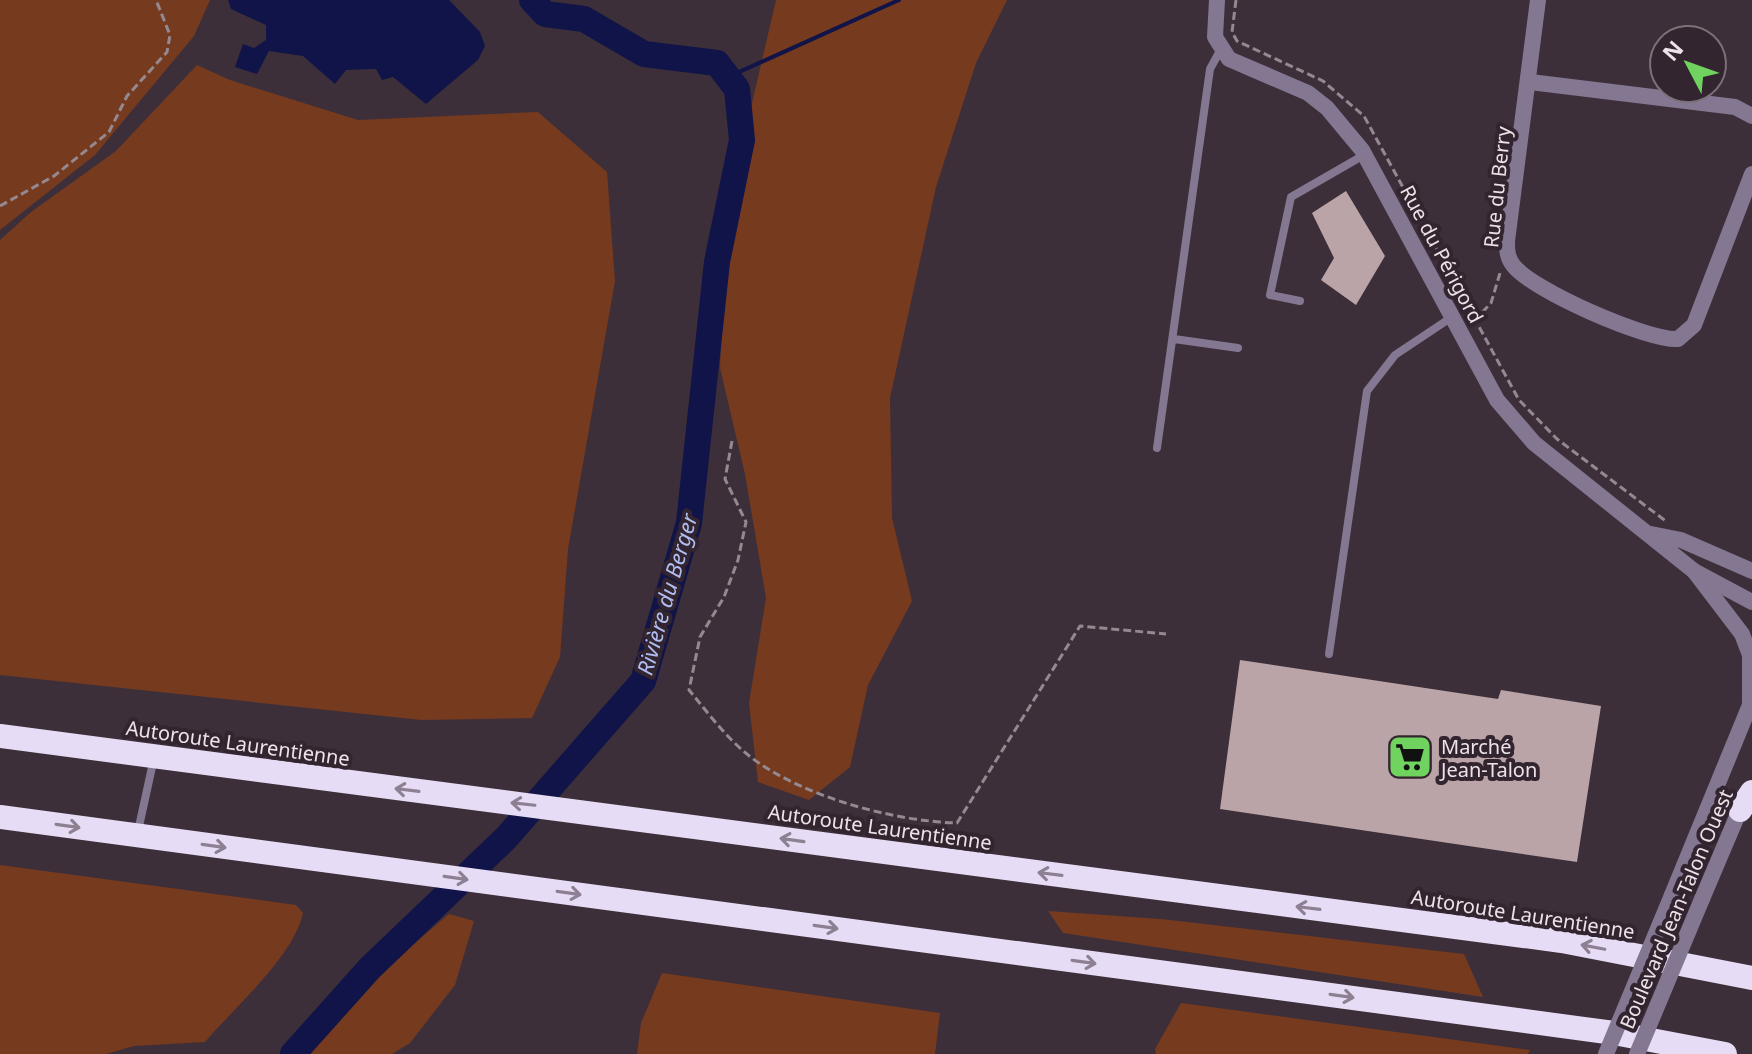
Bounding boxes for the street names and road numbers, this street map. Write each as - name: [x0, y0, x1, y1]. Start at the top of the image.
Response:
- street label: Rue du Berry: [1477, 124, 1517, 249]
- street label: Rue du Périgord: [1394, 180, 1490, 328]
- street label: Autoroute Laurentienne: [124, 714, 352, 772]
- street label: Boulevard Jean-Talon Ouest: [1613, 785, 1739, 1033]
- street label: Autoroute Laurentienne: [766, 798, 994, 856]
- street label: Autoroute Laurentienne: [1409, 883, 1637, 945]

